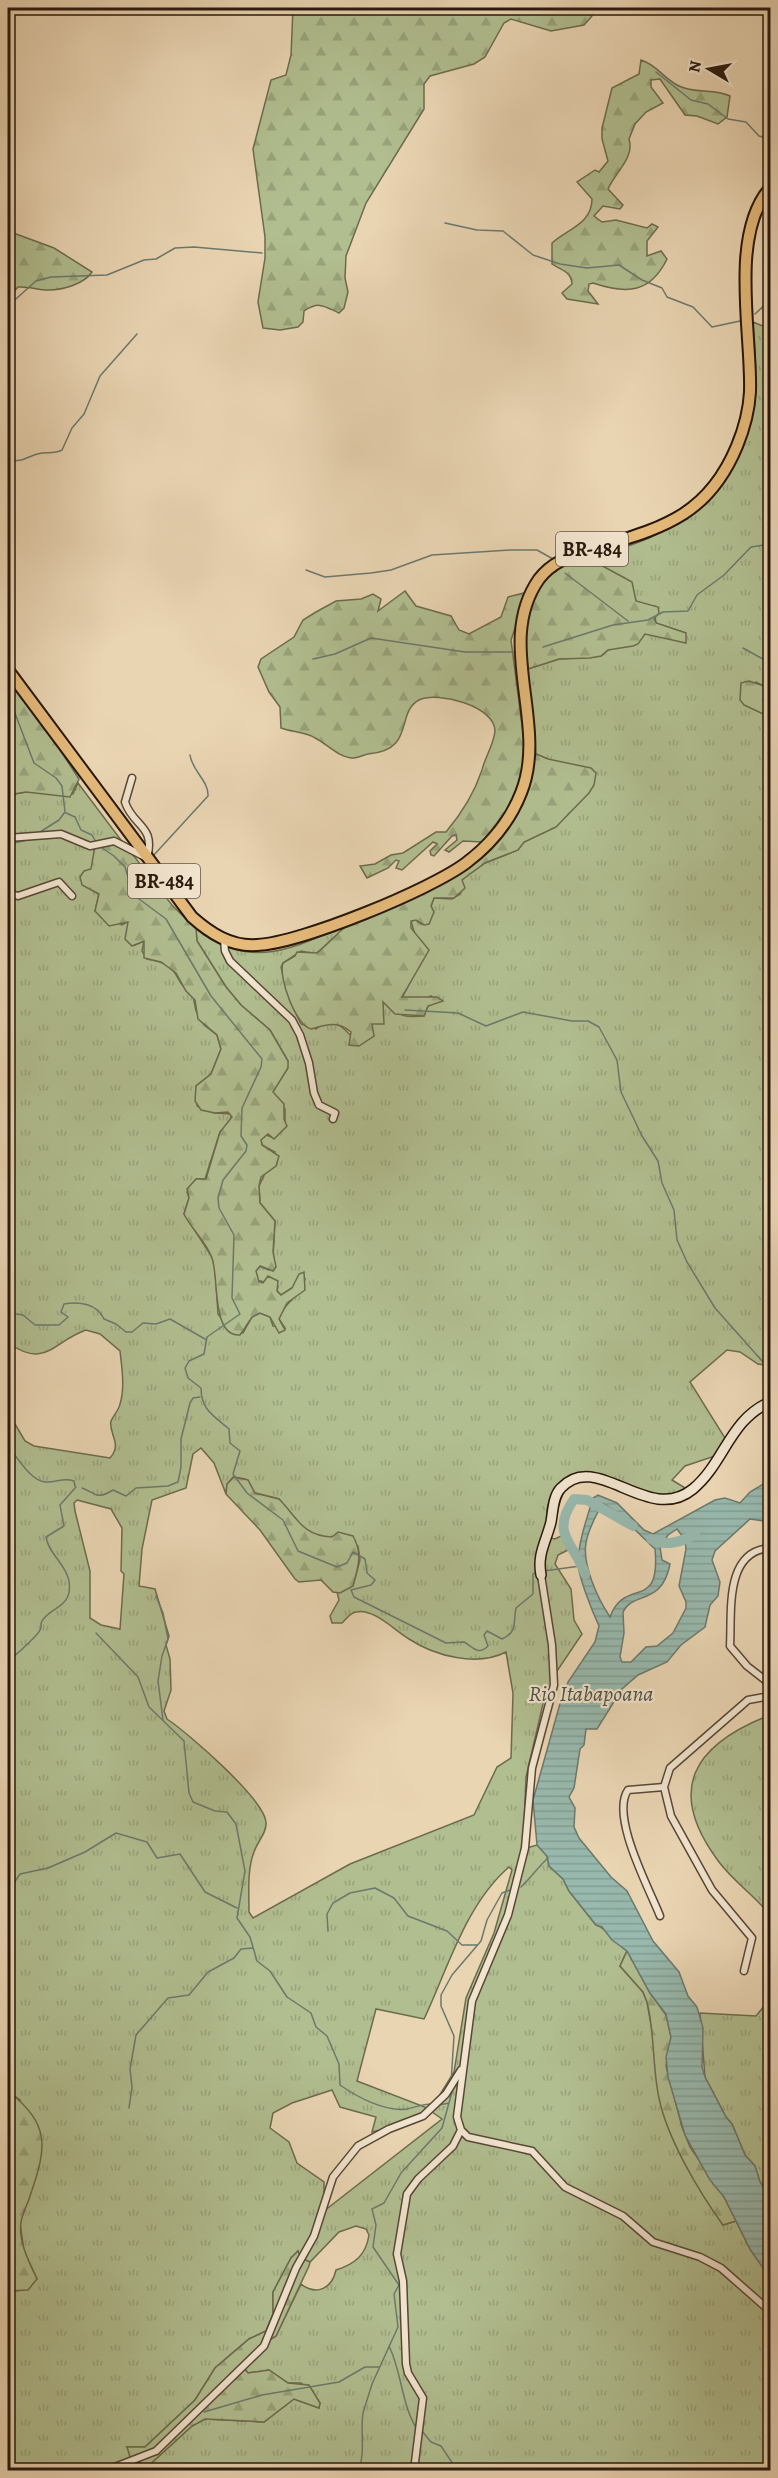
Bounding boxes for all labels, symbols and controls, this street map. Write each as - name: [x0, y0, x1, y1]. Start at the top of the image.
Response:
- north arrow: [679, 39, 739, 99]
- text: N: [683, 59, 707, 74]
- road number: BR-484: [556, 532, 628, 566]
- road number: BR-484: [128, 864, 200, 898]
- water label: Rio Itabapoana: [529, 1679, 653, 1709]

